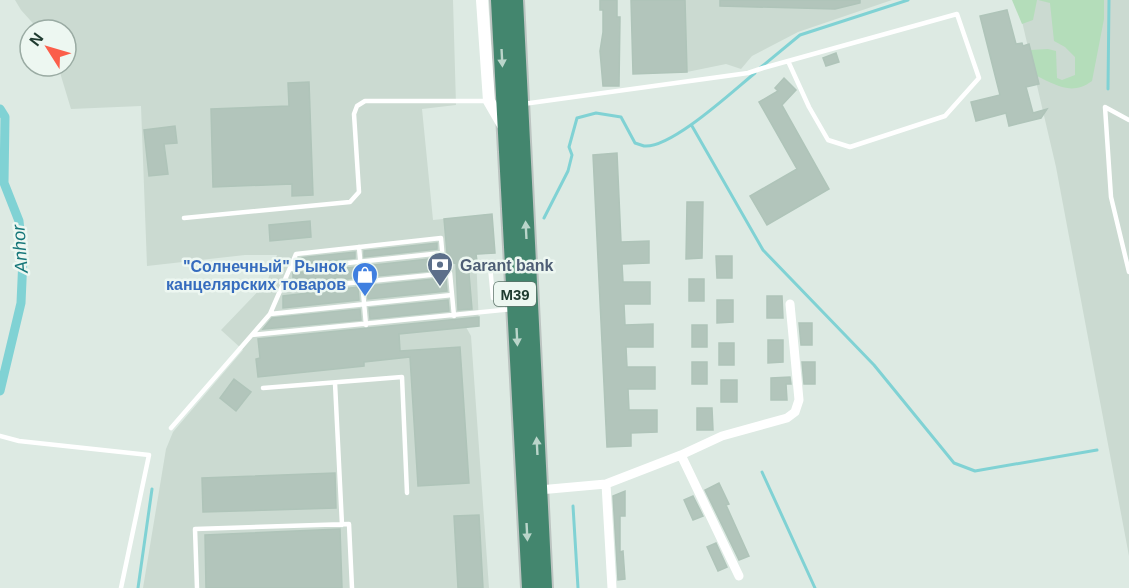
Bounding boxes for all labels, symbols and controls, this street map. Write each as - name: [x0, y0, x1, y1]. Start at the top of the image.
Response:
- north arrow: [18, 18, 78, 78]
- text: N: [26, 30, 47, 49]
- one-way arrow: [497, 49, 506, 68]
- one-way arrow: [522, 220, 531, 239]
- water label: Anhor: [8, 223, 32, 275]
- bank icon: Garant bank: [425, 250, 455, 288]
- place label: Garant bank: [460, 257, 553, 274]
- place label: "Солнечный" Рынок канцелярских товаров: [166, 258, 347, 293]
- shop icon: "Солнечный" Рынок канцелярских товаров: [350, 260, 380, 298]
- road number: M39: [494, 282, 536, 306]
- one-way arrow: [512, 328, 521, 347]
- one-way arrow: [532, 436, 541, 455]
- one-way arrow: [523, 522, 532, 541]

